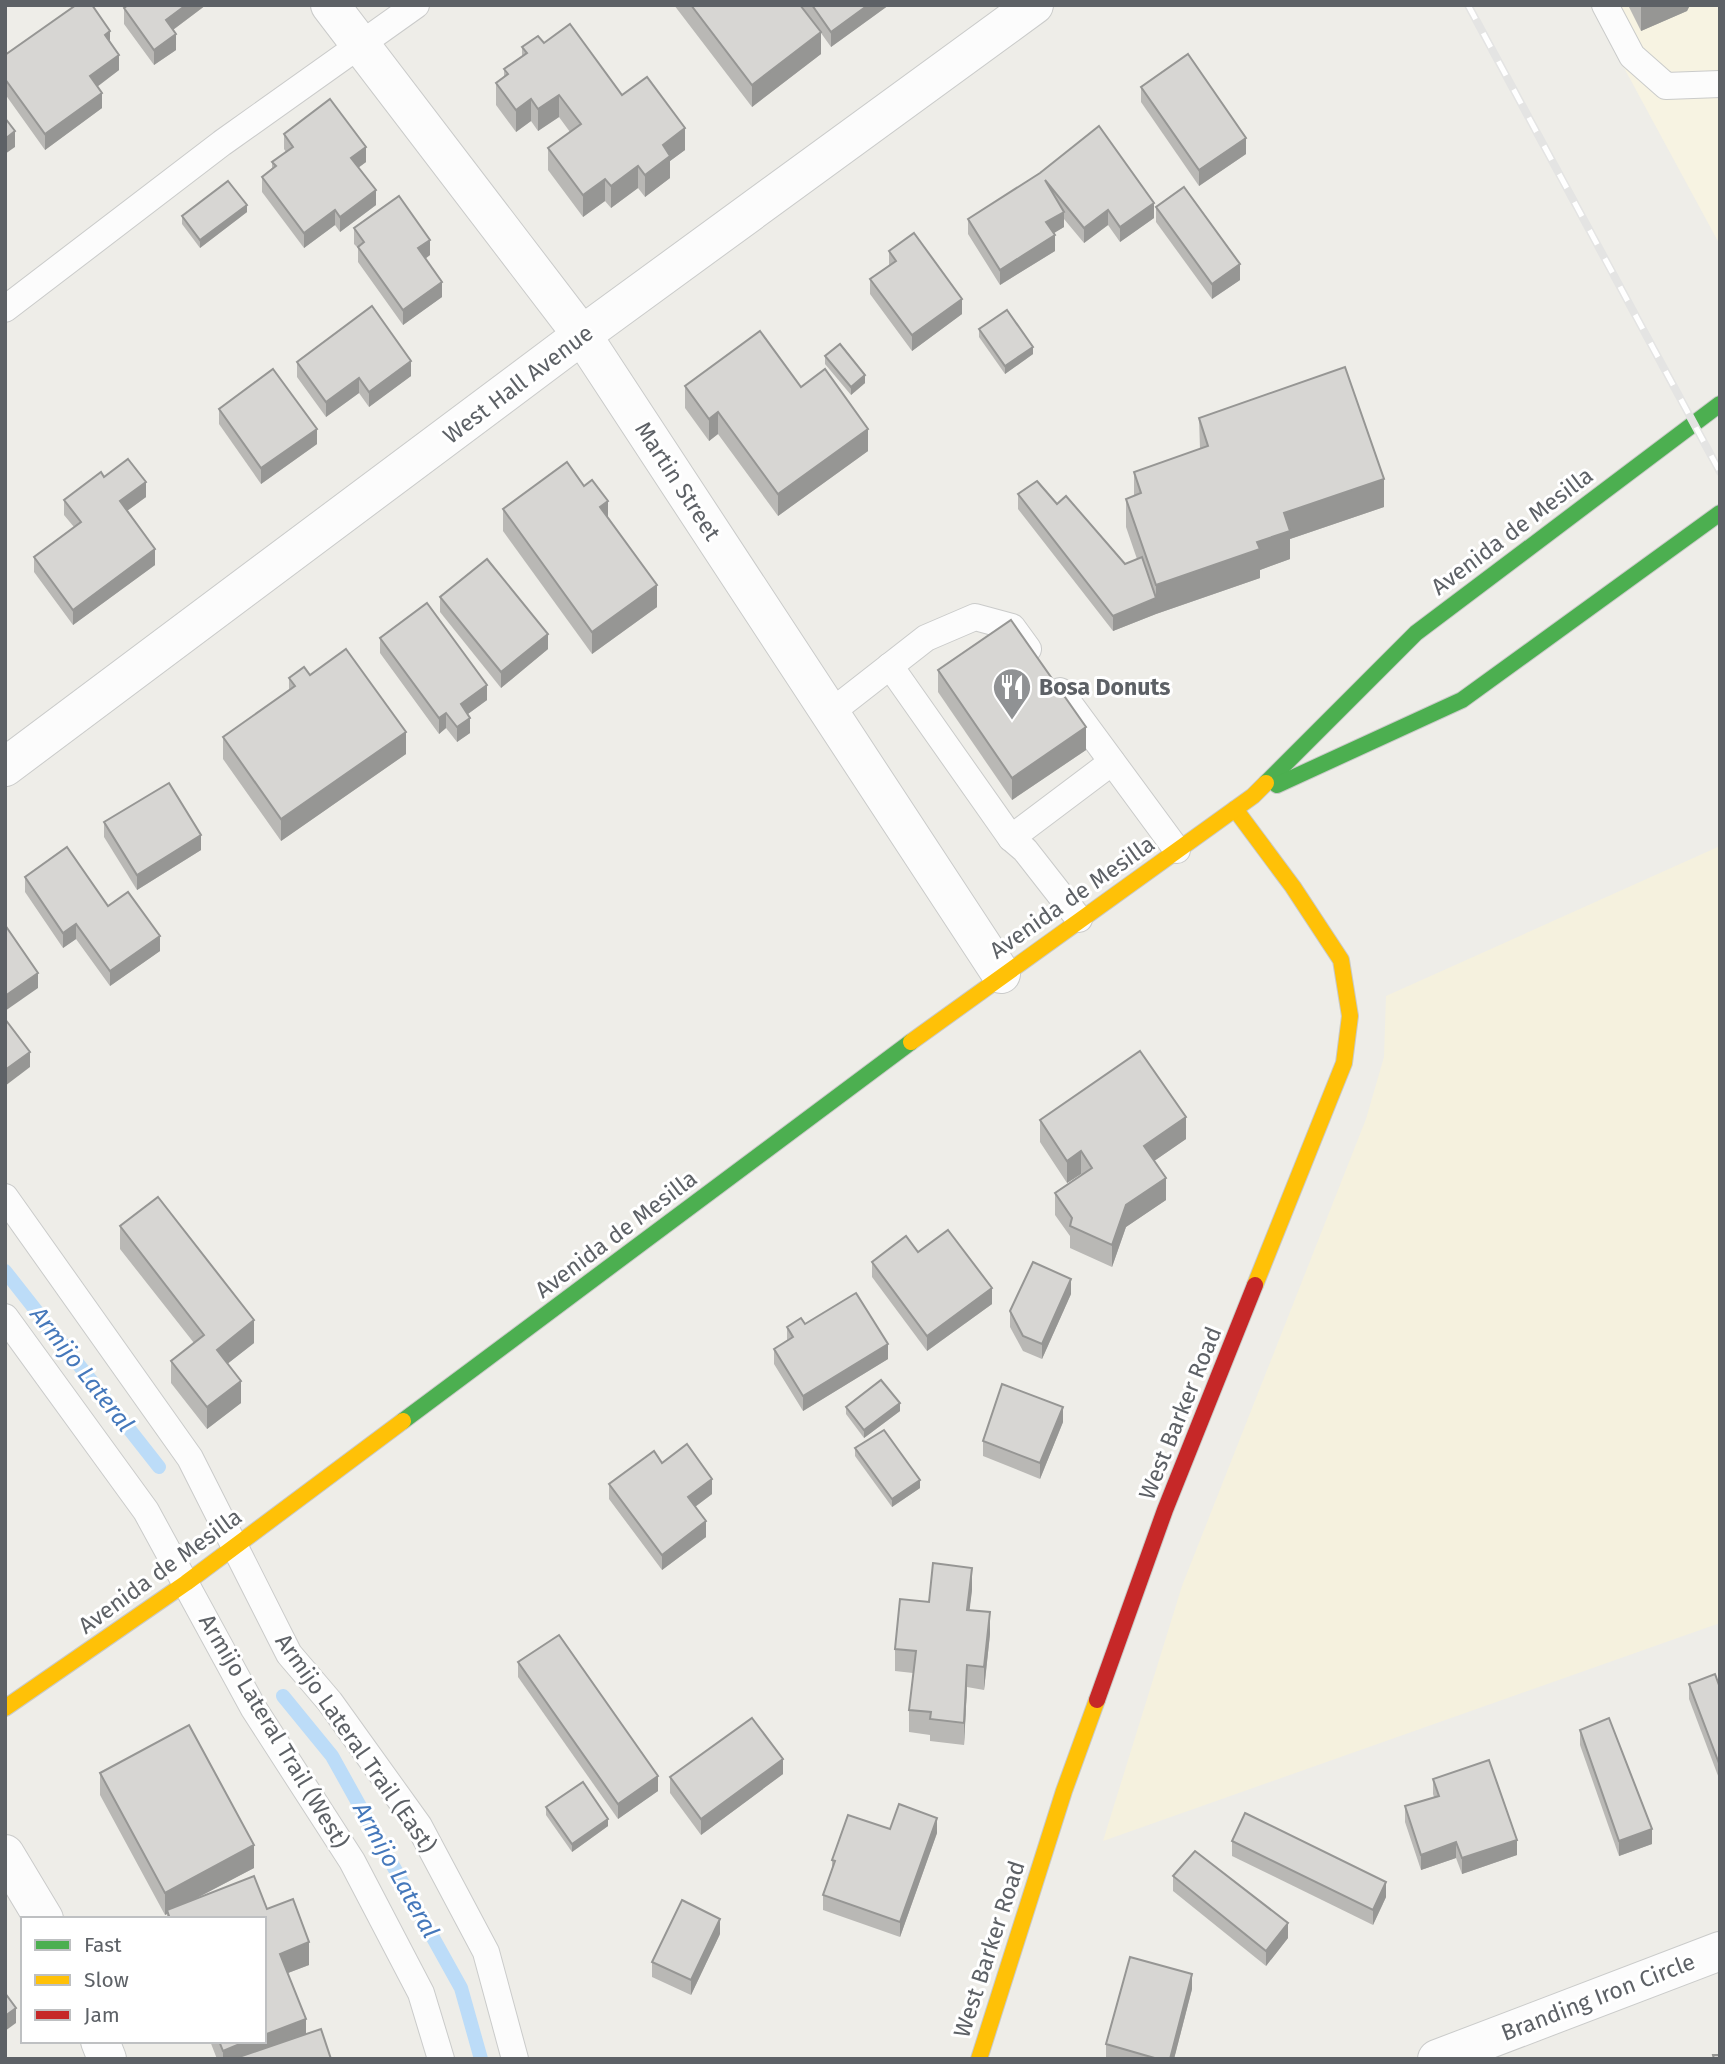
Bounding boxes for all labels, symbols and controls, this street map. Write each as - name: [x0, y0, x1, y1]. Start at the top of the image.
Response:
- street label: West Hall Avenue: [438, 319, 598, 449]
- street label: Martin Street: [629, 416, 727, 546]
- street label: Avenida de Mesilla: [1426, 461, 1598, 601]
- restaurant icon: Bosa Donuts: [991, 666, 1033, 721]
- place label: Bosa Donuts: [1039, 673, 1170, 701]
- street label: Avenida de Mesilla: [984, 830, 1160, 964]
- street label: Avenida de Mesilla: [530, 1164, 702, 1304]
- water label: Armijo Lateral: [24, 1300, 139, 1437]
- street label: West Barker Road: [1133, 1322, 1227, 1504]
- street label: Avenida de Mesilla: [73, 1502, 247, 1640]
- street label: Armijo Lateral Trail (West): [193, 1609, 355, 1853]
- street label: Armijo Lateral Trail (East): [270, 1628, 442, 1858]
- water label: Armijo Lateral: [347, 1796, 445, 1943]
- street label: West Barker Road: [947, 1857, 1031, 2041]
- legend: [21, 1917, 266, 2043]
- text: Fast: [84, 1932, 122, 1958]
- street label: Branding Iron Circle: [1497, 1947, 1699, 2047]
- text: Slow: [84, 1967, 129, 1993]
- text: Jam: [84, 2002, 120, 2028]

